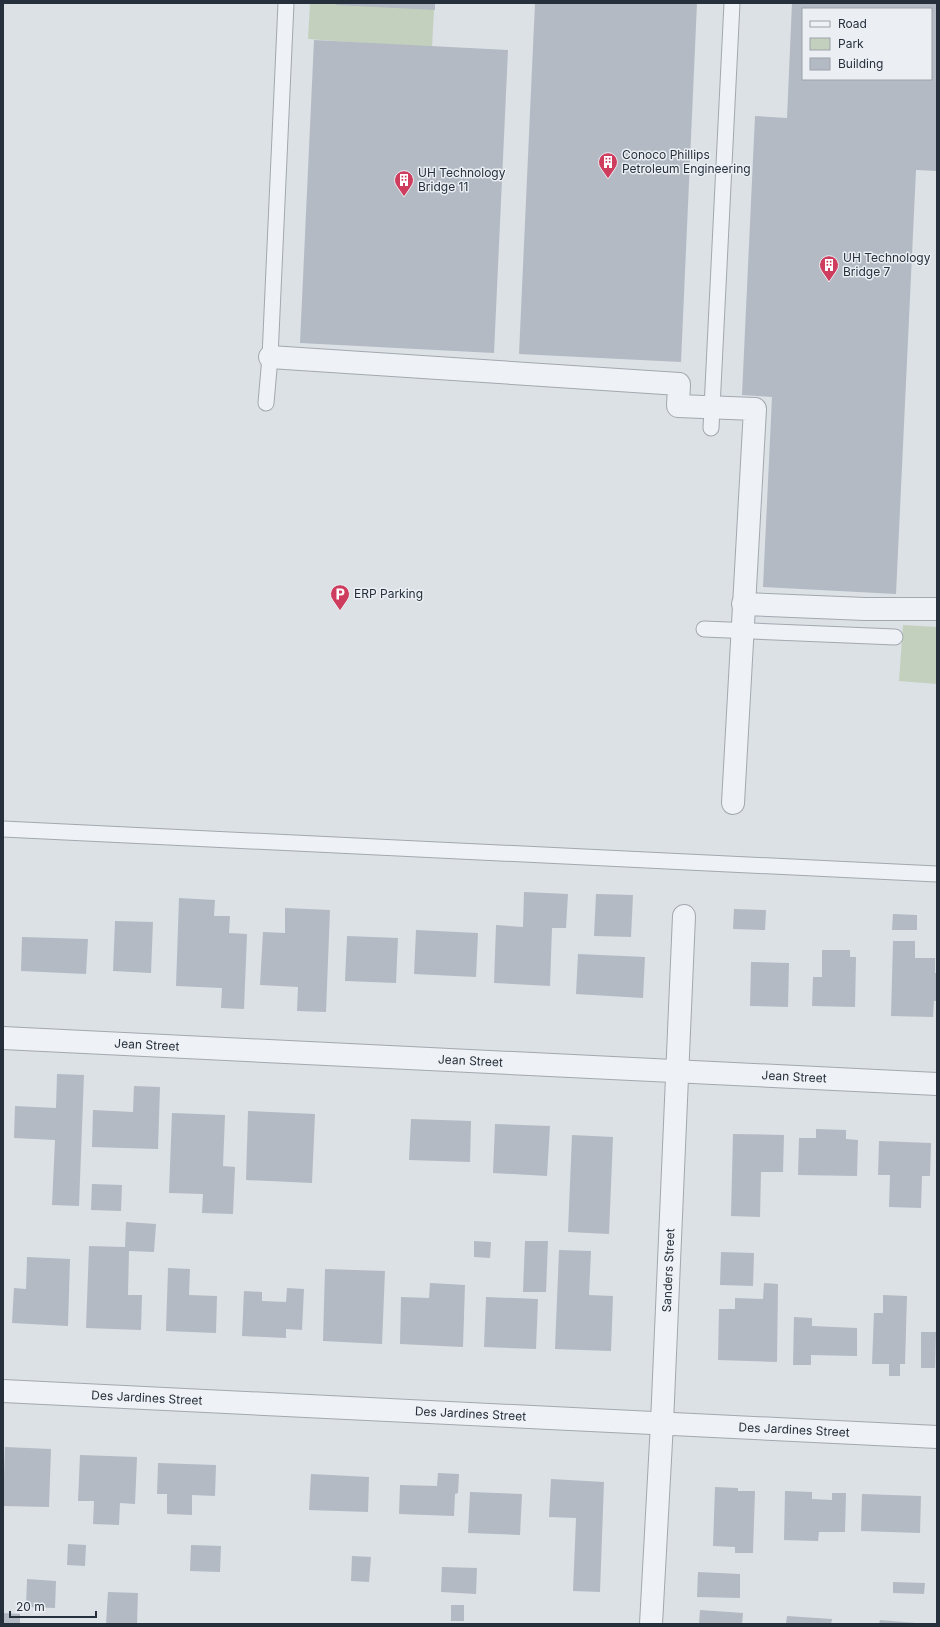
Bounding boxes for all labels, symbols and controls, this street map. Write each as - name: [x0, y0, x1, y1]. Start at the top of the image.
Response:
- legend: [802, 8, 932, 80]
- text: Road: [838, 16, 867, 31]
- text: Park: [838, 36, 864, 51]
- text: Building: [838, 56, 883, 71]
- place label: Conoco Phillips Petroleum Engineering: [622, 147, 751, 176]
- building icon: Conoco Phillips Petroleum Engineering: [597, 151, 619, 179]
- place label: UH Technology Bridge 11: [418, 165, 506, 194]
- building icon: UH Technology Bridge 11: [393, 169, 415, 197]
- place label: UH Technology Bridge 7: [843, 250, 931, 279]
- building icon: UH Technology Bridge 7: [818, 254, 840, 282]
- parking icon: ERP Parking: [329, 583, 351, 611]
- place label: ERP Parking: [354, 586, 423, 601]
- street label: Jean Street: [114, 1035, 180, 1054]
- street label: Jean Street: [438, 1051, 503, 1070]
- street label: Jean Street: [761, 1067, 827, 1086]
- street label: Sanders Street: [659, 1228, 677, 1313]
- street label: Des Jardines Street: [91, 1387, 203, 1408]
- street label: Des Jardines Street: [415, 1403, 526, 1424]
- street label: Des Jardines Street: [738, 1419, 850, 1440]
- scale bar: [10, 1593, 96, 1619]
- text: 20 m: [16, 1599, 45, 1614]

